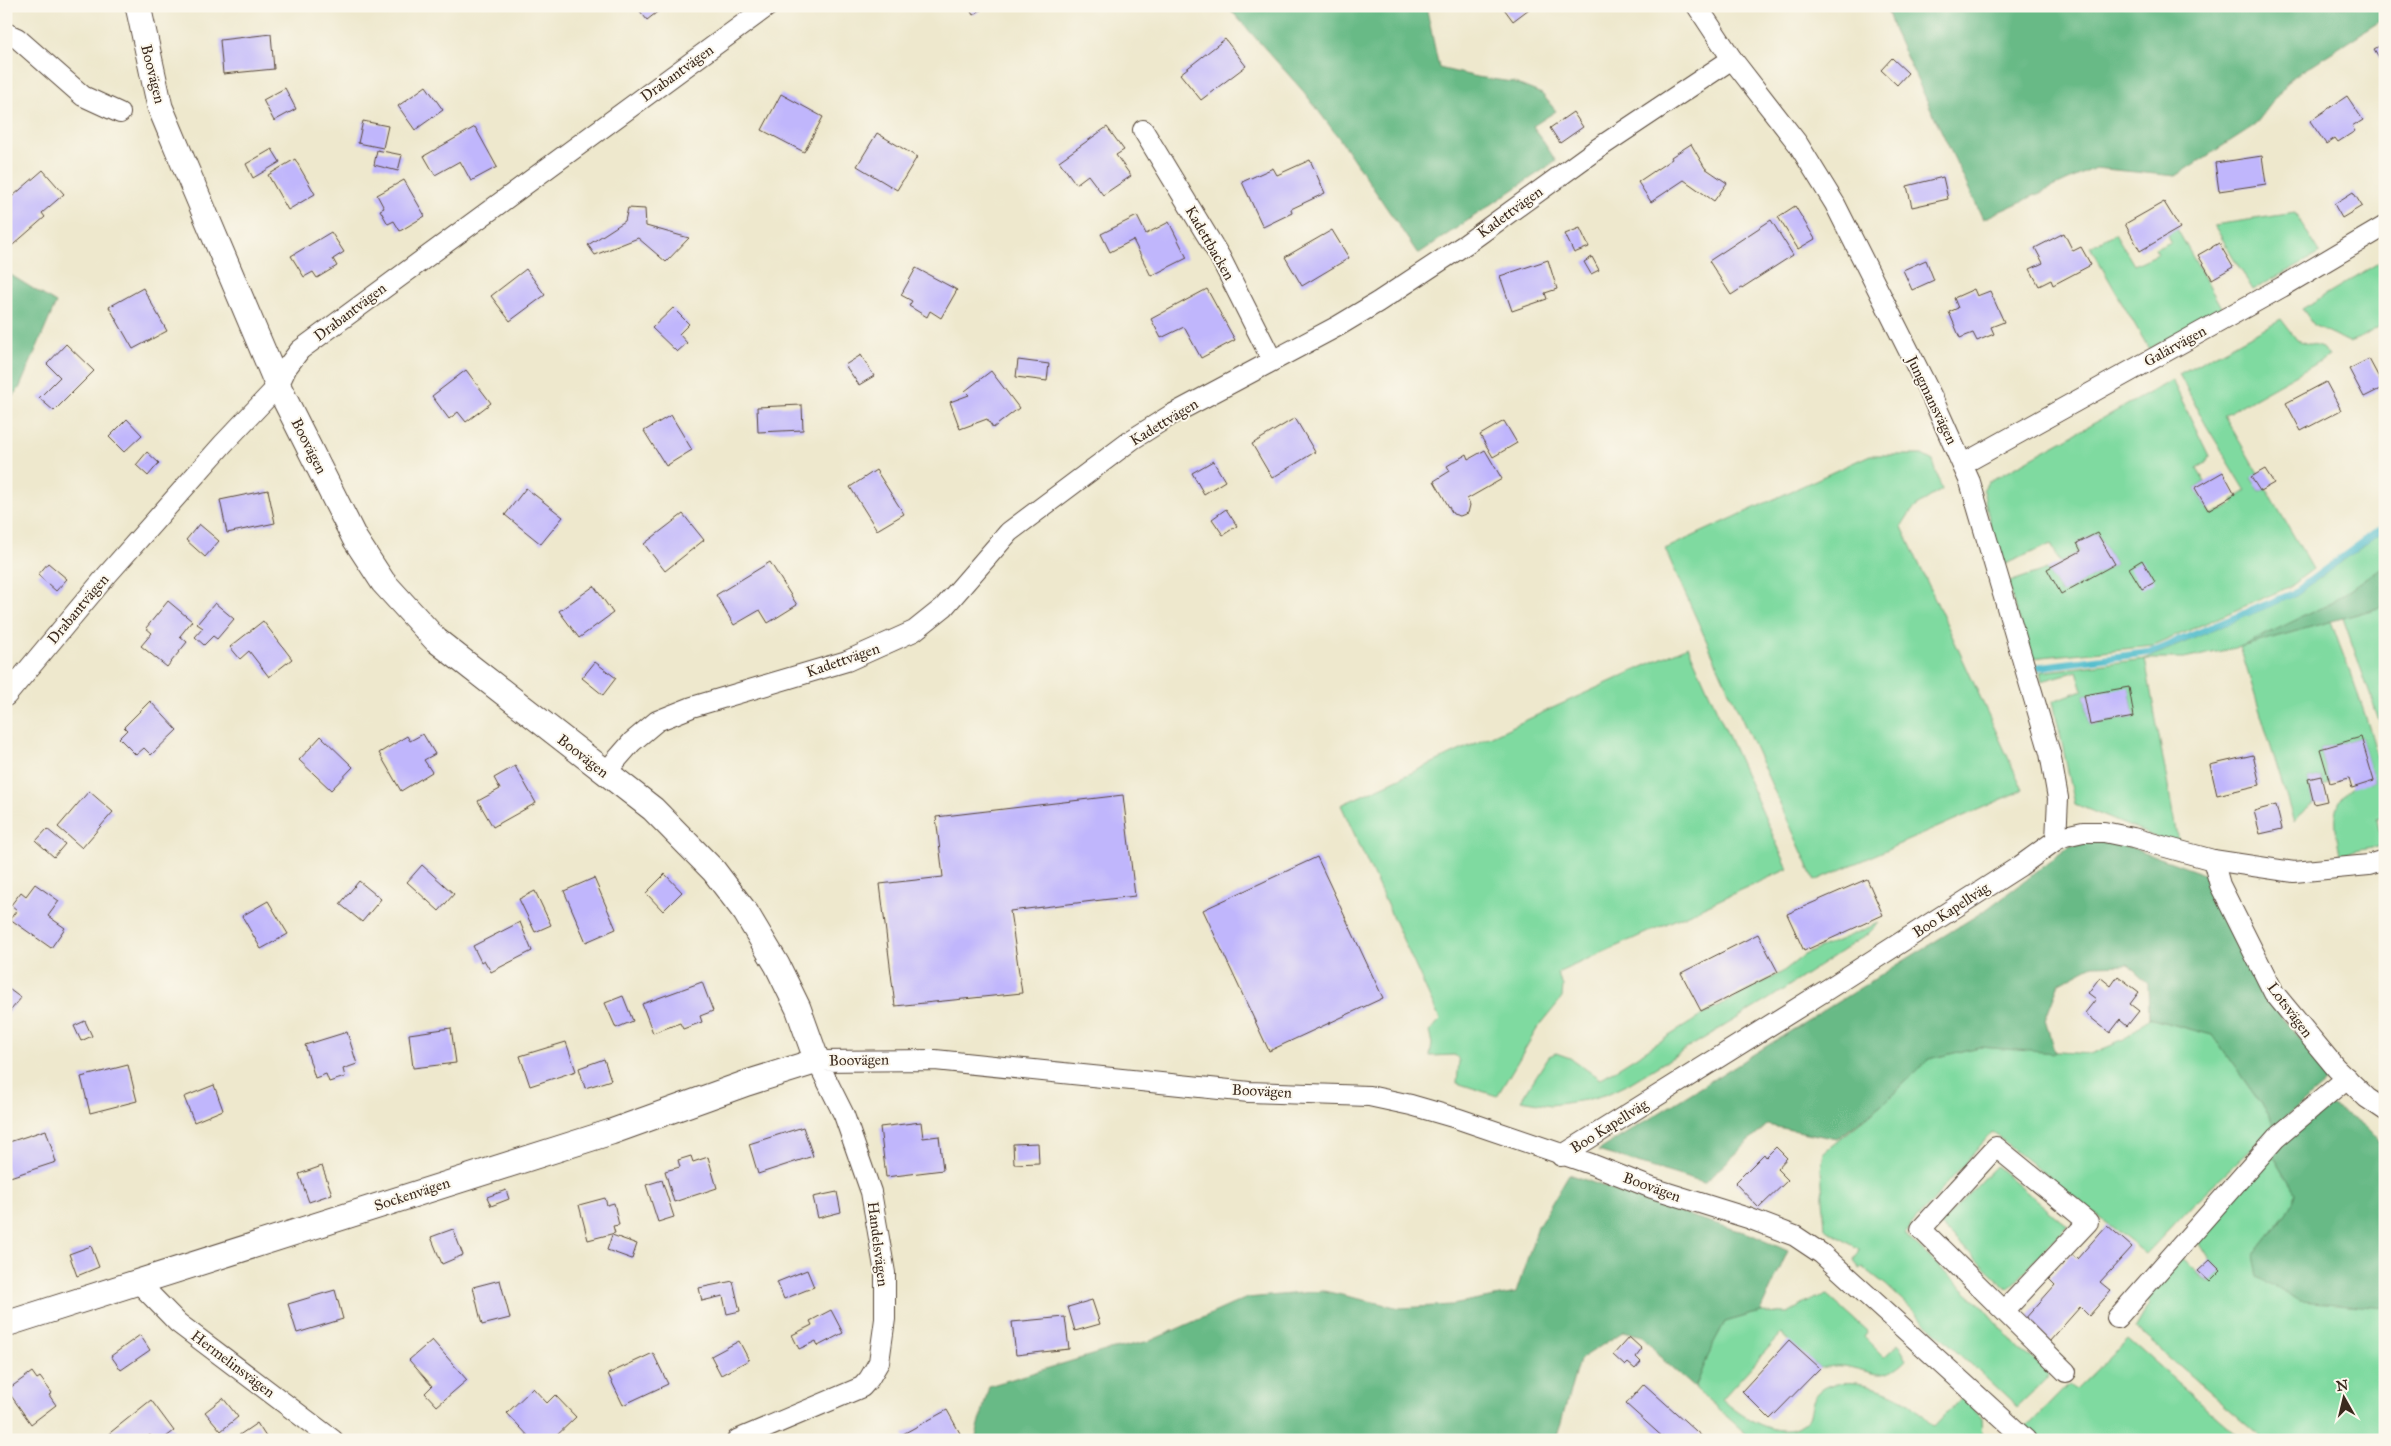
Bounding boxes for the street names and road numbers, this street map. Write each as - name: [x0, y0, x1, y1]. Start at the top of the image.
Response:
- street label: Drabantvägen: [637, 41, 717, 105]
- street label: Boovägen: [137, 43, 169, 105]
- street label: Kadettvägen: [1474, 182, 1546, 242]
- street label: Kadettbacken: [1182, 203, 1238, 283]
- street label: Drabantvägen: [310, 279, 390, 345]
- street label: Galärvägen: [2141, 322, 2209, 370]
- street label: Jungmansvägen: [1901, 351, 1961, 448]
- street label: Kadettvägen: [1127, 395, 1201, 449]
- street label: Boovägen: [287, 415, 331, 477]
- street label: Drabantvägen: [44, 570, 112, 648]
- street label: Kadettvägen: [804, 639, 882, 681]
- street label: Boovägen: [554, 730, 612, 782]
- street label: Boo Kapellväg: [1909, 878, 1994, 941]
- street label: Lotsvägen: [2263, 979, 2317, 1041]
- street label: Boovägen: [829, 1050, 889, 1070]
- street label: Boovägen: [1232, 1080, 1292, 1102]
- street label: Boo Kapellväg: [1567, 1095, 1652, 1157]
- street label: Boovägen: [1621, 1168, 1683, 1206]
- street label: Sockenvägen: [372, 1173, 452, 1215]
- street label: Handelsvägen: [864, 1200, 892, 1288]
- street label: Hermelinsvägen: [188, 1327, 278, 1401]

